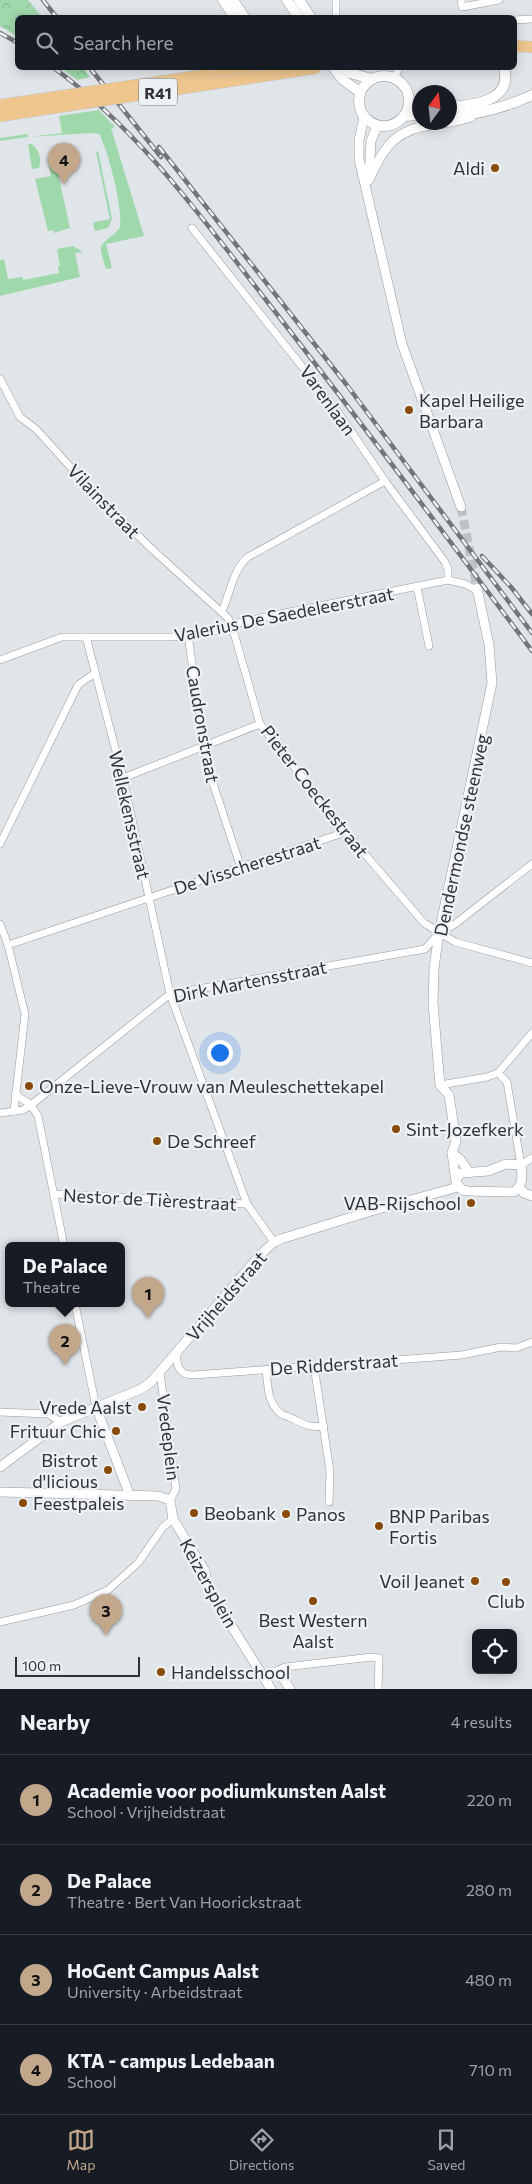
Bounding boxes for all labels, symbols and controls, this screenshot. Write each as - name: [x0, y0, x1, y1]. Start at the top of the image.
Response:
- search box: [15, 15, 517, 70]
- icon: search: [33, 29, 61, 57]
- text: Search here: [73, 31, 173, 54]
- road number: R41: [139, 78, 177, 105]
- north arrow: [412, 85, 457, 130]
- pin: 4: [48, 143, 80, 184]
- place label: Aldi: [453, 157, 485, 179]
- marker: Aldi: [489, 162, 501, 174]
- street label: Varenlaan: [295, 361, 361, 439]
- place label: Kapel Heilige Barbara: [419, 389, 525, 432]
- marker: Kapel Heilige Barbara: [403, 404, 415, 416]
- street label: Vilainstraat: [63, 459, 145, 543]
- street label: Valerius De Saedeleerstraat: [172, 582, 396, 646]
- street label: Caudronstraat: [182, 664, 224, 784]
- street label: Pieter Coeckestraat: [257, 721, 373, 861]
- street label: Dendermondse steenweg: [429, 732, 493, 938]
- street label: Wellekensstraat: [105, 749, 155, 881]
- street label: De Visscherestraat: [171, 831, 323, 899]
- street label: Dirk Martensstraat: [171, 955, 329, 1007]
- your location: [207, 1040, 233, 1066]
- place label: Onze-Lieve-Vrouw van Meuleschettekapel: [39, 1075, 384, 1097]
- marker: Onze-Lieve-Vrouw van Meuleschettekapel: [23, 1080, 35, 1092]
- place label: Sint-Jozefkerk: [406, 1118, 524, 1140]
- marker: Sint-Jozefkerk: [390, 1123, 402, 1135]
- place label: De Schreef: [167, 1130, 257, 1152]
- marker: De Schreef: [151, 1135, 163, 1147]
- street label: Nestor de Tièrestraat: [63, 1183, 237, 1215]
- place label: VAB-Rijschool: [344, 1192, 461, 1214]
- marker: VAB-Rijschool: [465, 1197, 477, 1209]
- popup: [5, 1242, 125, 1307]
- street label: Vrijheidstraat: [181, 1247, 271, 1345]
- text: De Palace: [23, 1254, 107, 1277]
- text: Theatre: [23, 1277, 80, 1296]
- pin: 1: [132, 1277, 164, 1318]
- pin: 2: [49, 1324, 81, 1365]
- street label: De Ridderstraat: [269, 1349, 399, 1379]
- street label: Vredeplein: [153, 1392, 185, 1482]
- place label: Vrede Aalst: [39, 1396, 132, 1418]
- marker: Vrede Aalst: [136, 1401, 148, 1413]
- place label: Frituur Chic: [10, 1420, 106, 1442]
- marker: Frituur Chic: [110, 1425, 122, 1437]
- place label: Bistrot d'licious: [32, 1449, 98, 1492]
- marker: Bistrot d'licious: [102, 1464, 114, 1476]
- place label: Feestpaleis: [33, 1492, 124, 1514]
- marker: Feestpaleis: [17, 1497, 29, 1509]
- place label: Beobank: [204, 1502, 276, 1524]
- place label: Panos: [296, 1503, 346, 1525]
- place label: BNP Paribas Fortis: [389, 1505, 490, 1548]
- marker: Beobank: [188, 1507, 200, 1519]
- marker: Panos: [280, 1508, 292, 1520]
- marker: BNP Paribas Fortis: [373, 1520, 385, 1532]
- street label: Keizersplein: [175, 1535, 243, 1631]
- place label: Voil Jeanet: [379, 1570, 465, 1592]
- marker: Voil Jeanet: [469, 1575, 481, 1587]
- marker: Club: [500, 1576, 512, 1588]
- place label: Club: [487, 1590, 525, 1612]
- pin: 3: [90, 1594, 122, 1635]
- marker: Best Western Aalst: [307, 1595, 319, 1607]
- place label: Best Western Aalst: [258, 1609, 368, 1652]
- map controls: [472, 1629, 517, 1674]
- button: locate: [472, 1629, 517, 1674]
- scale bar: [15, 1654, 140, 1677]
- text: 100 m: [22, 1657, 61, 1674]
- place label: Handelsschool: [171, 1661, 290, 1683]
- marker: Handelsschool: [155, 1666, 167, 1678]
- text: Nearby: [20, 1709, 90, 1734]
- text: 4 results: [451, 1712, 512, 1731]
- text: Academie voor podiumkunsten Aalst: [67, 1779, 386, 1802]
- text: 1: [32, 1790, 40, 1809]
- text: 220 m: [467, 1790, 512, 1809]
- text: School · Vrijheidstraat: [67, 1802, 226, 1821]
- text: De Palace: [67, 1869, 151, 1892]
- text: 2: [31, 1880, 41, 1899]
- text: 280 m: [466, 1880, 512, 1899]
- text: Theatre · Bert Van Hoorickstraat: [67, 1892, 301, 1911]
- text: HoGent Campus Aalst: [67, 1959, 259, 1982]
- text: 3: [31, 1970, 41, 1989]
- text: 480 m: [465, 1970, 512, 1989]
- text: University · Arbeidstraat: [67, 1982, 243, 2001]
- text: KTA - campus Ledebaan: [67, 2049, 275, 2072]
- text: 4: [31, 2060, 41, 2079]
- text: 710 m: [469, 2060, 512, 2079]
- text: School: [67, 2072, 117, 2091]
- tab: Map: [67, 2126, 95, 2173]
- tab: Directions: [229, 2126, 294, 2173]
- tab: Saved: [428, 2126, 465, 2173]

